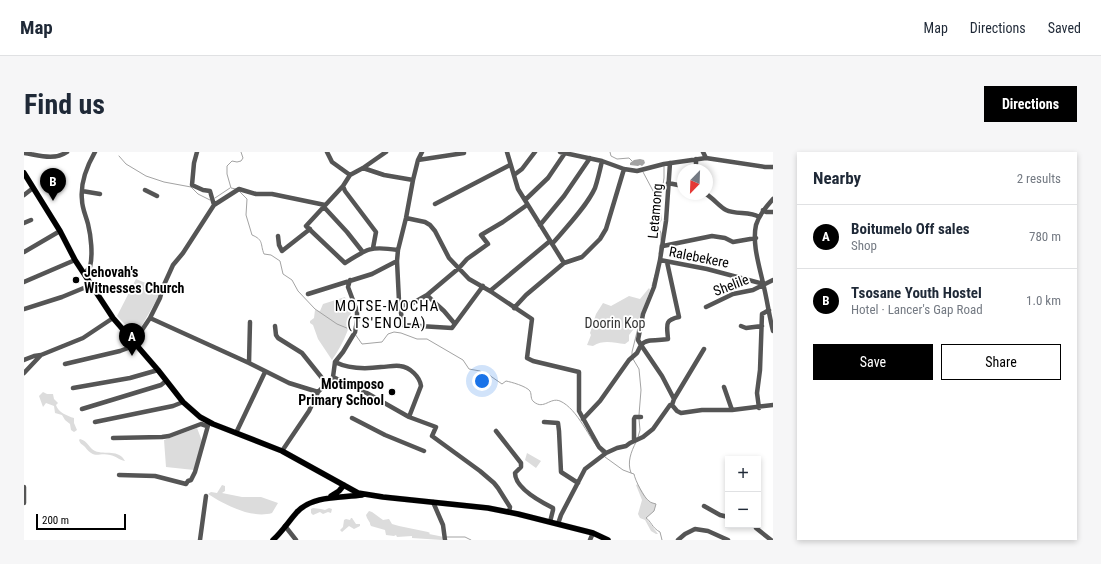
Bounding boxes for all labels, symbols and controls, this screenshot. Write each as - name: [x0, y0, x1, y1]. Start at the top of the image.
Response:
- text: Map: [20, 16, 53, 39]
- text: Map: [924, 20, 948, 36]
- text: Directions: [970, 20, 1026, 36]
- text: Saved: [1048, 20, 1081, 36]
- button: Directions: [984, 86, 1077, 122]
- text: Find us: [24, 88, 105, 121]
- north arrow: [677, 164, 713, 200]
- pin: B: [40, 168, 66, 201]
- text: Nearby: [813, 168, 861, 188]
- text: 2 results: [1017, 171, 1061, 186]
- street label: Letamong: [645, 183, 665, 239]
- text: Boitumelo Off sales: [851, 220, 970, 238]
- text: A: [822, 229, 830, 244]
- text: 780 m: [1029, 229, 1061, 244]
- text: Shop: [851, 238, 877, 253]
- street label: Ralebekere: [668, 243, 731, 271]
- place label: Jehovah's Witnesses Church: [84, 264, 185, 296]
- street label: Shelile: [711, 271, 751, 299]
- marker: Jehovah's Witnesses Church: [71, 275, 81, 285]
- text: Tsosane Youth Hostel: [851, 284, 982, 302]
- text: B: [822, 293, 830, 308]
- text: 1.0 km: [1026, 293, 1061, 308]
- district label: MOTSE-MOCHA (TS'ENOLA): [335, 297, 439, 332]
- text: Hotel · Lancer's Gap Road: [851, 302, 983, 317]
- park label: Doorin Kop: [585, 315, 646, 331]
- pin: A: [119, 323, 145, 356]
- button: Save: [813, 344, 933, 380]
- button: Share: [941, 344, 1061, 380]
- your location: [472, 371, 492, 391]
- place label: Motimposo Primary School: [298, 376, 384, 408]
- marker: Motimposo Primary School: [387, 387, 397, 397]
- map controls: [725, 456, 761, 528]
- button: +: [725, 456, 761, 492]
- button: −: [725, 492, 761, 528]
- scale bar: [36, 512, 126, 531]
- text: 200 m: [42, 514, 69, 527]

